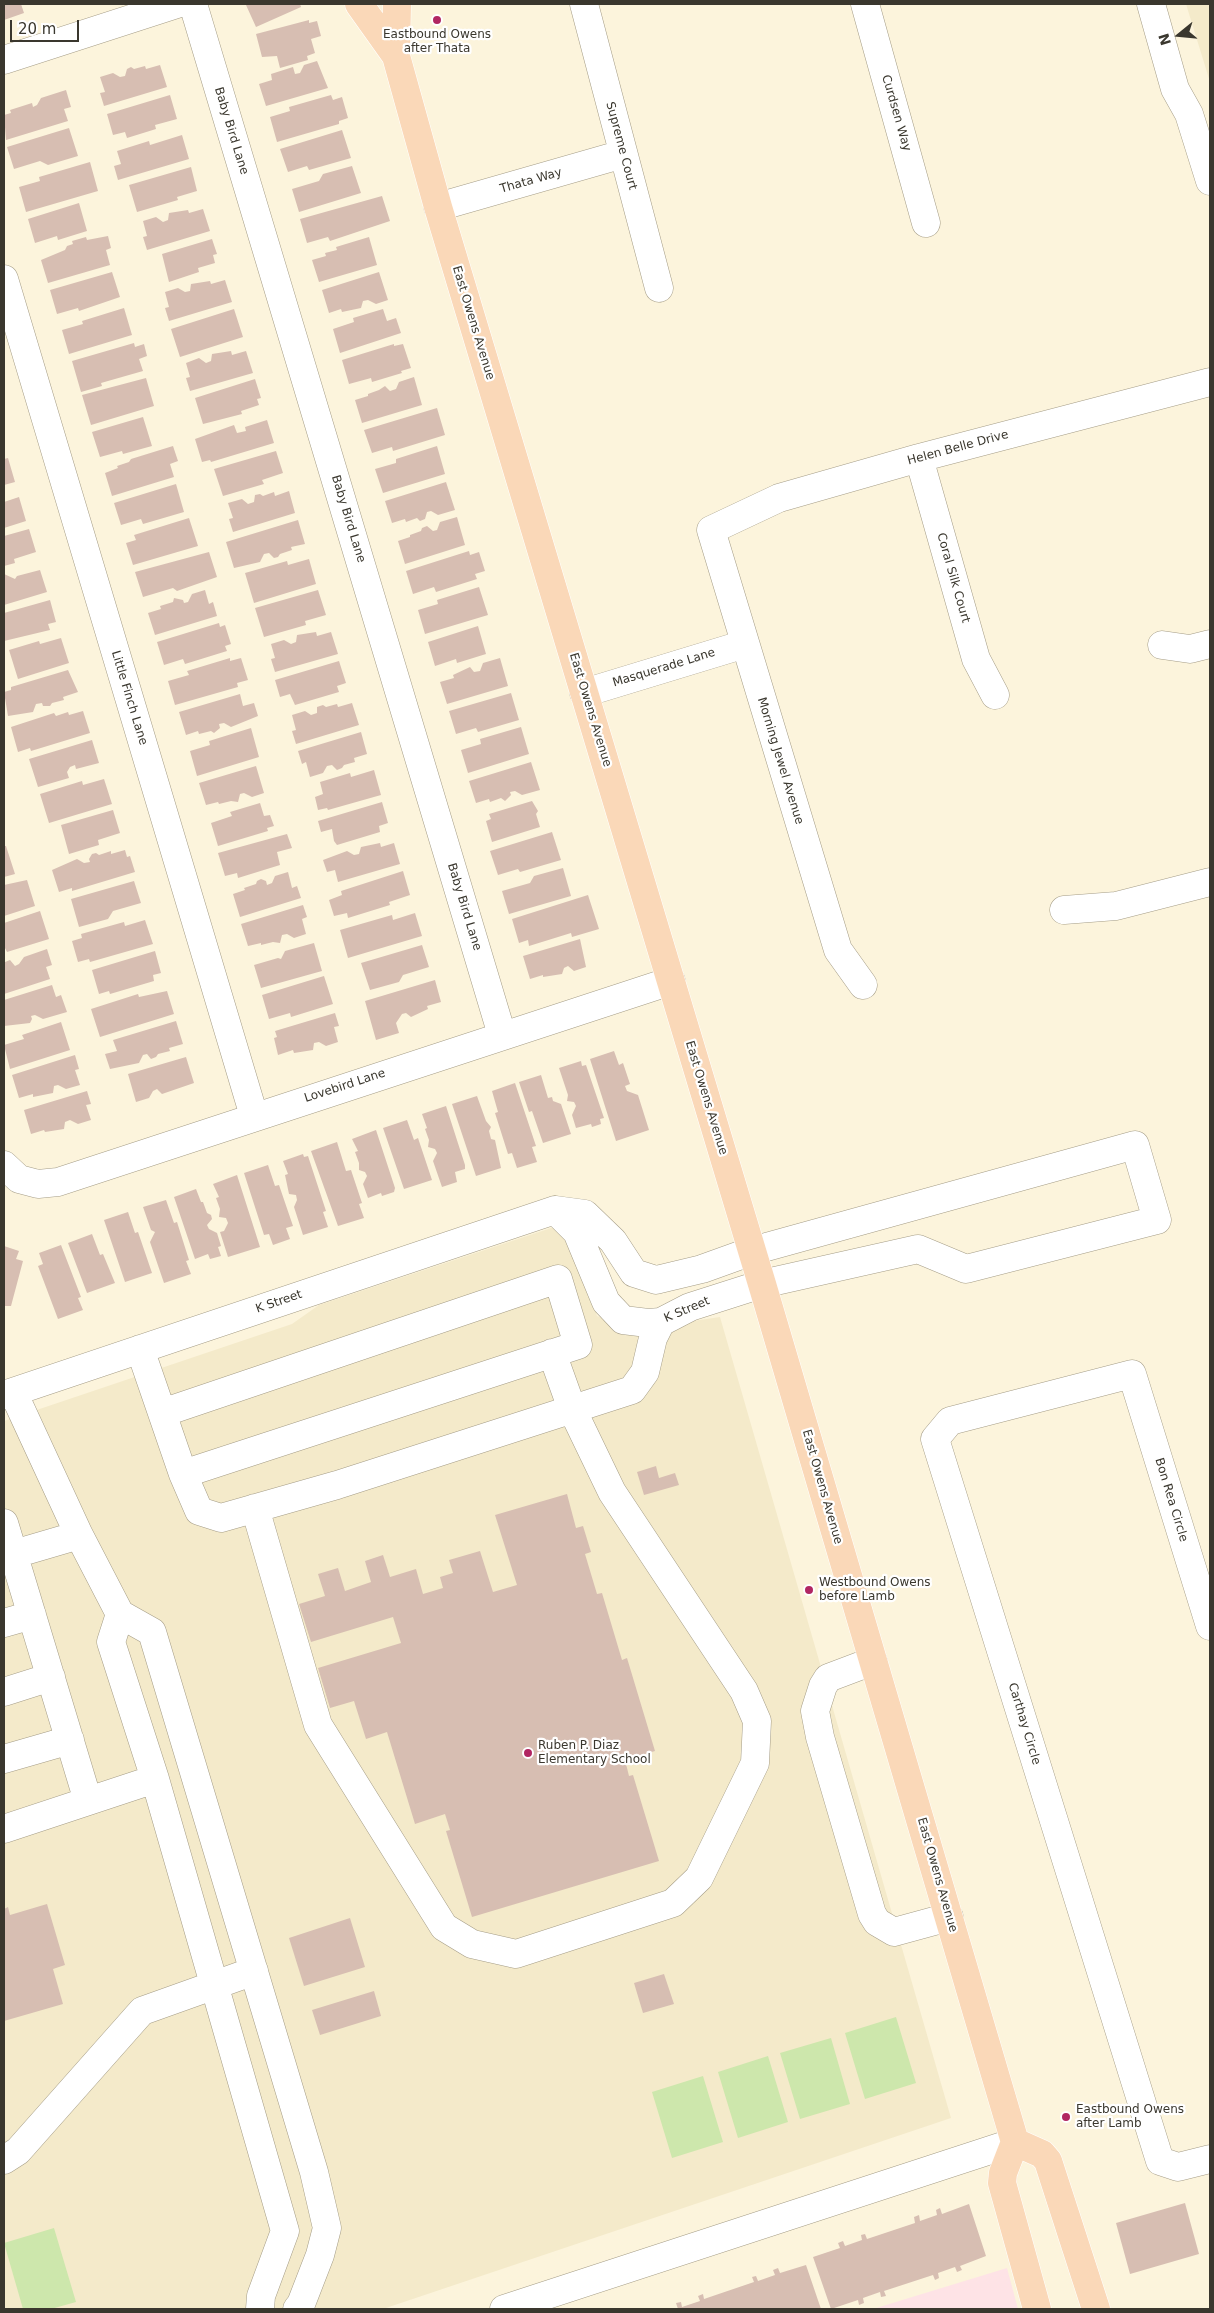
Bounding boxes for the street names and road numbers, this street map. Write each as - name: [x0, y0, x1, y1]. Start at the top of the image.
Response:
- street label: Curdsen Way: [878, 73, 914, 153]
- street label: Baby Bird Lane: [211, 85, 251, 177]
- street label: Supreme Court: [602, 100, 640, 192]
- street label: Thata Way: [498, 165, 564, 197]
- street label: East Owens Avenue: [449, 264, 497, 382]
- street label: Helen Belle Drive: [906, 428, 1010, 468]
- street label: Baby Bird Lane: [328, 473, 368, 565]
- street label: Coral Silk Court: [933, 531, 973, 625]
- street label: Masquerade Lane: [611, 646, 717, 690]
- street label: Little Finch Lane: [108, 649, 150, 747]
- street label: East Owens Avenue: [566, 651, 614, 769]
- street label: Morning Jewel Avenue: [754, 696, 806, 826]
- street label: Baby Bird Lane: [444, 861, 484, 953]
- street label: East Owens Avenue: [682, 1039, 730, 1157]
- street label: Lovebird Lane: [303, 1066, 387, 1106]
- street label: K Street: [254, 1287, 304, 1317]
- street label: K Street: [662, 1294, 712, 1326]
- street label: East Owens Avenue: [799, 1428, 845, 1546]
- street label: Bon Rea Circle: [1151, 1456, 1191, 1544]
- street label: Carthay Circle: [1005, 1681, 1043, 1767]
- street label: East Owens Avenue: [914, 1816, 960, 1934]

